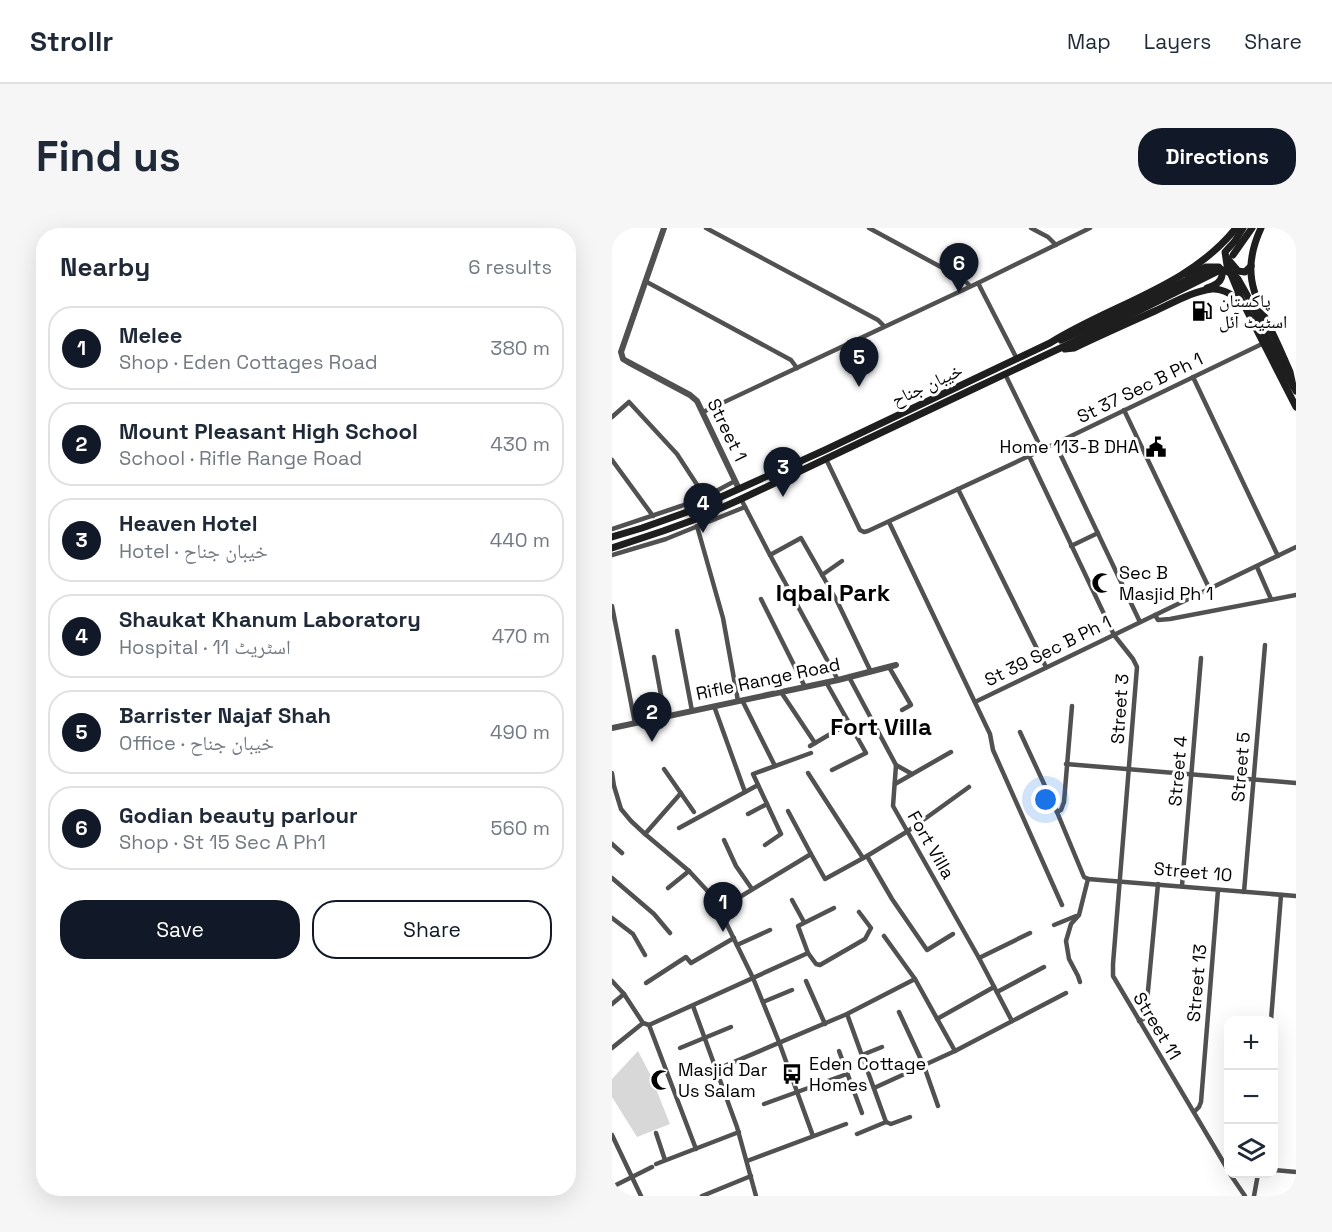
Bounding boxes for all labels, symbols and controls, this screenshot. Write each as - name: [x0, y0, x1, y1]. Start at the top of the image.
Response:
- text: Strollr: [30, 23, 113, 59]
- text: Map: [1067, 28, 1111, 55]
- text: Layers: [1144, 28, 1211, 55]
- text: Share: [1244, 28, 1302, 55]
- button: Directions: [1138, 128, 1296, 185]
- text: Find us: [36, 130, 181, 183]
- pin: 6: [940, 244, 978, 293]
- text: Nearby: [60, 250, 150, 284]
- text: 6 results: [468, 254, 552, 280]
- place label: پاکستان اسٹیٹ آئل: [1219, 289, 1287, 333]
- fuel station icon: پاکستان اسٹیٹ آئل: [1190, 299, 1214, 323]
- text: Melee: [119, 321, 182, 349]
- text: 1: [77, 335, 86, 361]
- text: 380 m: [490, 335, 550, 361]
- pin: 5: [840, 338, 878, 387]
- street label: St 37 Sec B Ph 1: [1073, 347, 1206, 428]
- text: Shop · Eden Cottages Road: [119, 349, 378, 375]
- street label: خیبان جناح: [888, 358, 966, 412]
- street label: Street 1: [702, 395, 753, 465]
- text: Mount Pleasant High School: [119, 417, 418, 445]
- text: 2: [76, 431, 87, 457]
- text: 430 m: [490, 431, 550, 457]
- place label: Home 113-B DHA: [1000, 435, 1139, 458]
- public building icon: Home 113-B DHA: [1144, 435, 1168, 459]
- text: School · Rifle Range Road: [119, 445, 362, 471]
- pin: 3: [764, 448, 802, 497]
- pin: 4: [684, 484, 722, 533]
- text: Heaven Hotel: [119, 509, 258, 537]
- text: 3: [75, 527, 88, 553]
- text: 440 m: [490, 527, 550, 553]
- text: Hotel · خیبان جناح: [119, 538, 268, 564]
- place label: Sec B Masjid Ph 1: [1119, 561, 1213, 605]
- mosque icon: Sec B Masjid Ph 1: [1090, 571, 1114, 595]
- district label: Iqbal Park: [776, 577, 891, 608]
- text: Shaukat Khanum Laboratory: [119, 605, 421, 633]
- street label: St 39 Sec B Ph 1: [981, 610, 1115, 691]
- text: 4: [75, 623, 88, 649]
- text: 470 m: [492, 623, 550, 649]
- text: Hospital · اسٹریٹ 11: [119, 634, 291, 660]
- street label: Rifle Range Road: [694, 652, 842, 705]
- street label: Street 3: [1106, 673, 1133, 745]
- pin: 2: [632, 692, 672, 742]
- text: Barrister Najaf Shah: [119, 701, 331, 729]
- district label: Fort Villa: [830, 711, 932, 742]
- text: 5: [76, 719, 88, 745]
- text: 490 m: [490, 719, 550, 745]
- text: Office · خیبان جناح: [119, 730, 274, 756]
- street label: Street 5: [1226, 731, 1255, 803]
- street label: Street 4: [1163, 735, 1192, 807]
- your location: [1031, 785, 1060, 814]
- text: Godian beauty parlour: [119, 801, 358, 829]
- street label: Fort Villa: [903, 807, 960, 883]
- text: 6: [75, 815, 88, 841]
- text: 560 m: [491, 815, 550, 841]
- text: Shop · St 15 Sec A Ph1: [119, 829, 326, 855]
- street label: Street 10: [1153, 857, 1233, 886]
- pin: 1: [704, 882, 742, 932]
- button: Save: [60, 900, 300, 959]
- button: Share: [312, 900, 552, 959]
- street label: Street 13: [1182, 943, 1211, 1023]
- street label: Street 11: [1128, 988, 1187, 1064]
- map controls: [1224, 1016, 1278, 1178]
- button: +: [1224, 1016, 1278, 1070]
- place label: Eden Cottage Homes: [809, 1052, 926, 1096]
- place label: Masjid Dar Us Salam: [678, 1058, 768, 1102]
- bus stop icon: Eden Cottage Homes: [780, 1062, 804, 1086]
- mosque icon: Masjid Dar Us Salam: [649, 1068, 673, 1092]
- button: −: [1224, 1070, 1278, 1124]
- button: layers: [1224, 1124, 1278, 1178]

